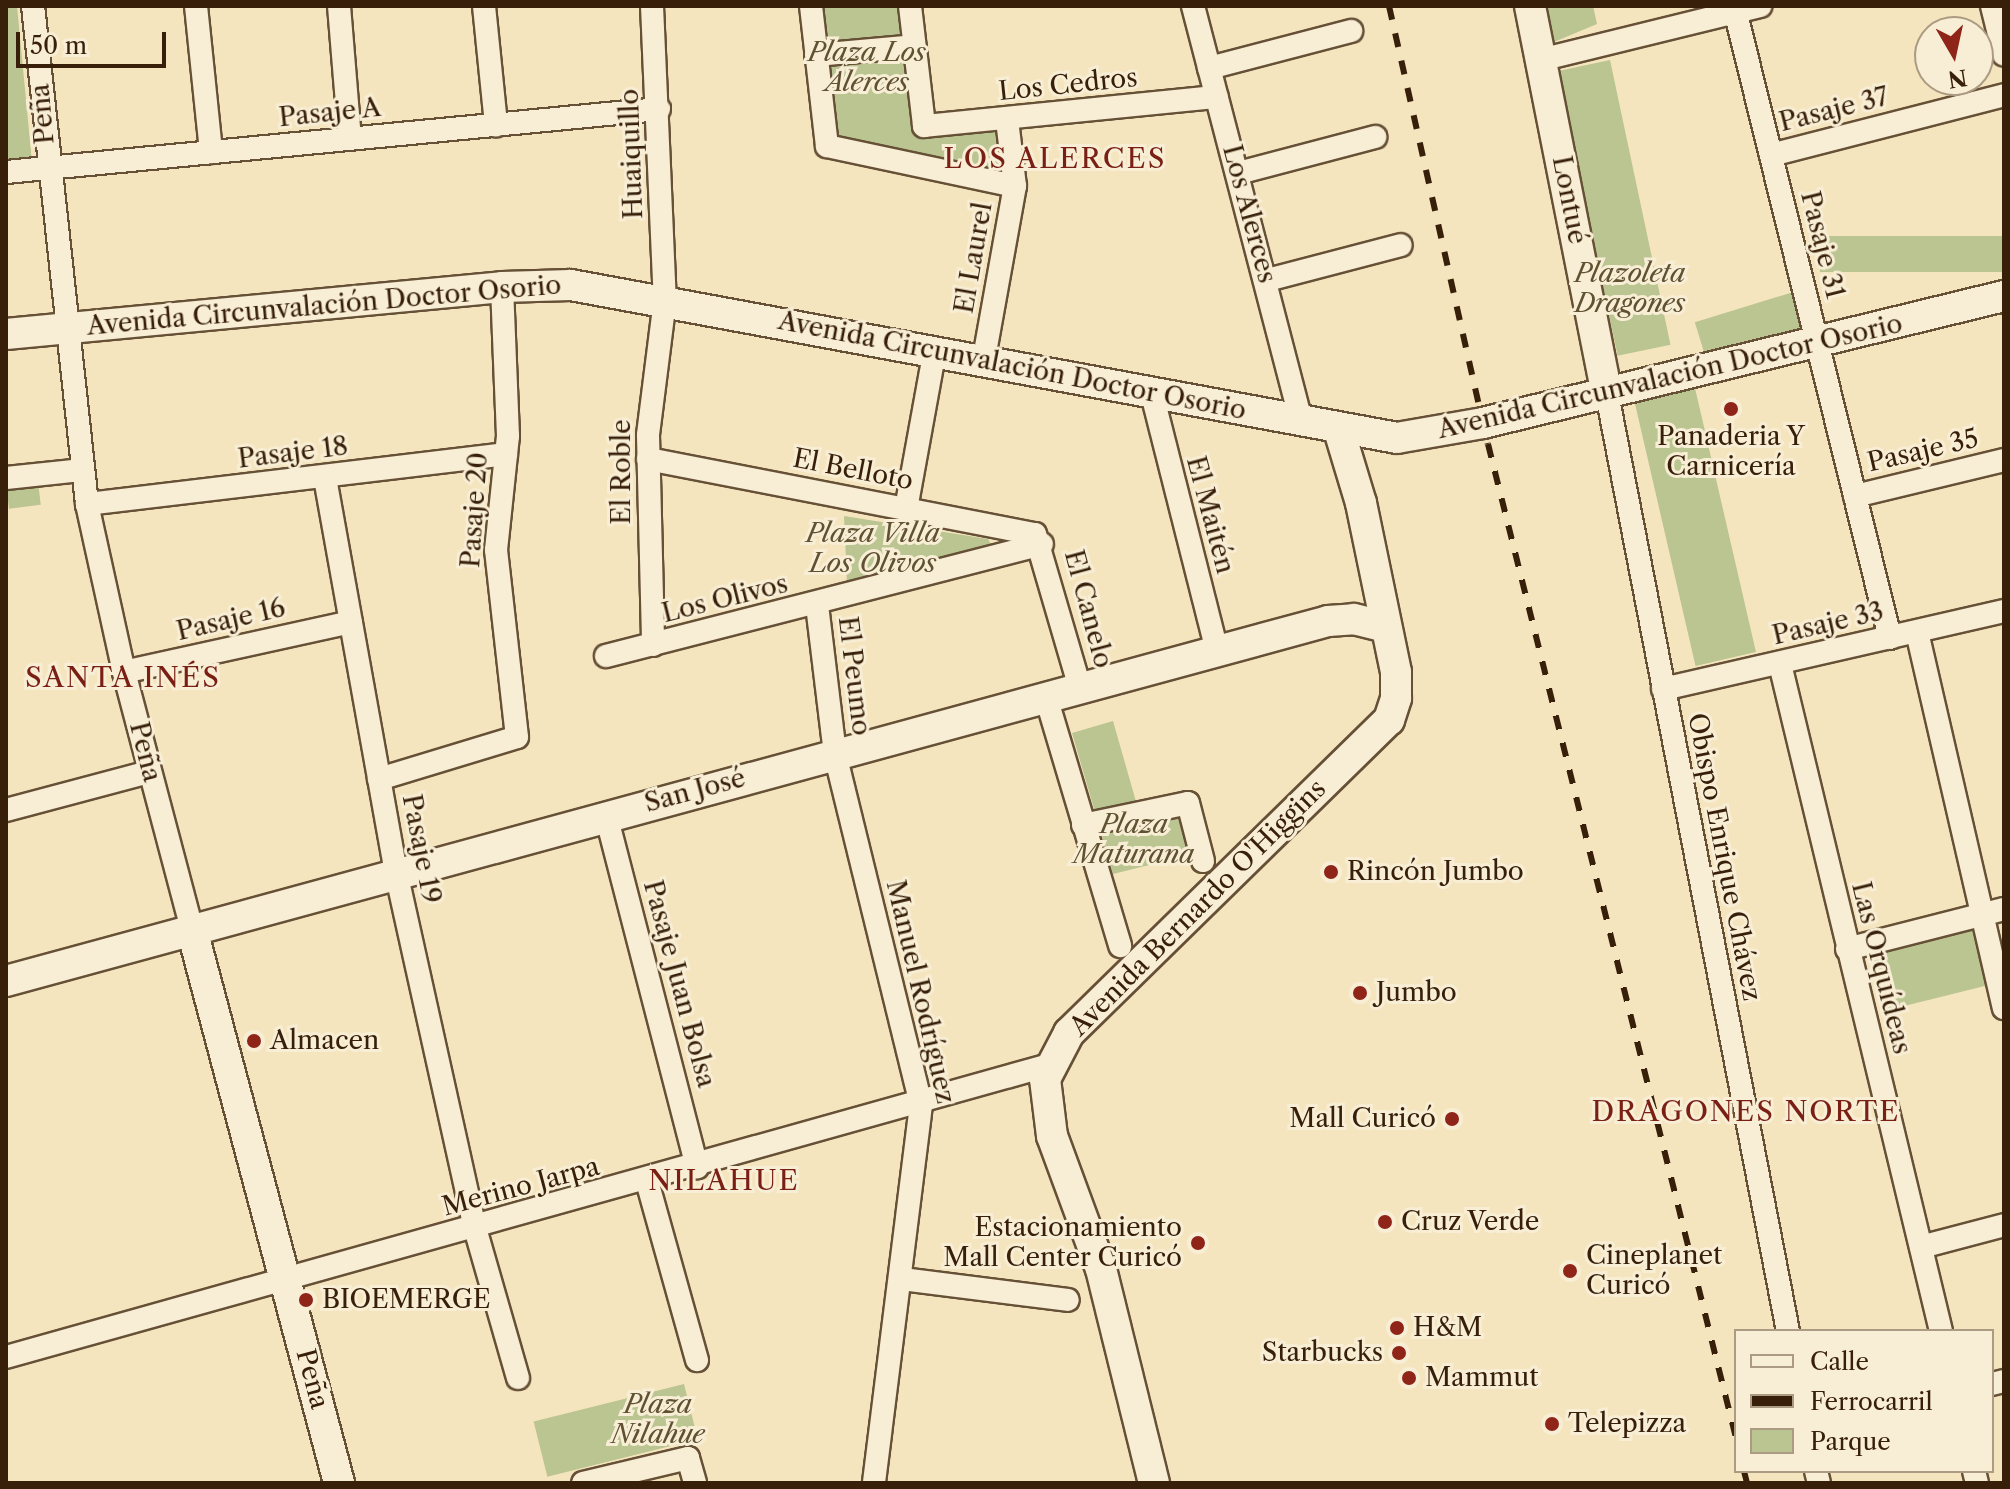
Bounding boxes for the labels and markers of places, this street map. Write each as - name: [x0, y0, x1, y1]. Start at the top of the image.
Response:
- marker: Panaderia Y Carnicería: [1722, 400, 1740, 418]
- place label: Panaderia Y Carnicería: [1657, 421, 1805, 482]
- place label: Rincón Jumbo: [1347, 856, 1524, 888]
- marker: Rincón Jumbo: [1322, 863, 1340, 881]
- place label: Jumbo: [1376, 977, 1457, 1009]
- marker: Jumbo: [1351, 984, 1369, 1002]
- place label: Almacen: [270, 1025, 379, 1057]
- marker: Almacen: [245, 1032, 263, 1050]
- place label: Mall Curicó: [1289, 1103, 1436, 1135]
- marker: Mall Curicó: [1443, 1110, 1461, 1128]
- place label: Cruz Verde: [1401, 1206, 1540, 1238]
- place label: Estacionamiento Mall Center Curicó: [943, 1212, 1182, 1274]
- marker: Cruz Verde: [1376, 1213, 1394, 1231]
- marker: Estacionamiento Mall Center Curicó: [1189, 1234, 1207, 1252]
- place label: Cineplanet Curicó: [1586, 1240, 1722, 1302]
- marker: Cineplanet Curicó: [1561, 1262, 1579, 1280]
- place label: BIOEMERGE: [322, 1284, 491, 1316]
- marker: BIOEMERGE: [297, 1291, 315, 1309]
- place label: H&M: [1413, 1312, 1482, 1344]
- marker: H&M: [1388, 1319, 1406, 1337]
- place label: Starbucks: [1262, 1337, 1383, 1369]
- marker: Starbucks: [1390, 1344, 1408, 1362]
- place label: Mammut: [1425, 1362, 1538, 1394]
- marker: Mammut: [1400, 1369, 1418, 1387]
- place label: Telepizza: [1568, 1408, 1686, 1440]
- marker: Telepizza: [1543, 1415, 1561, 1433]

